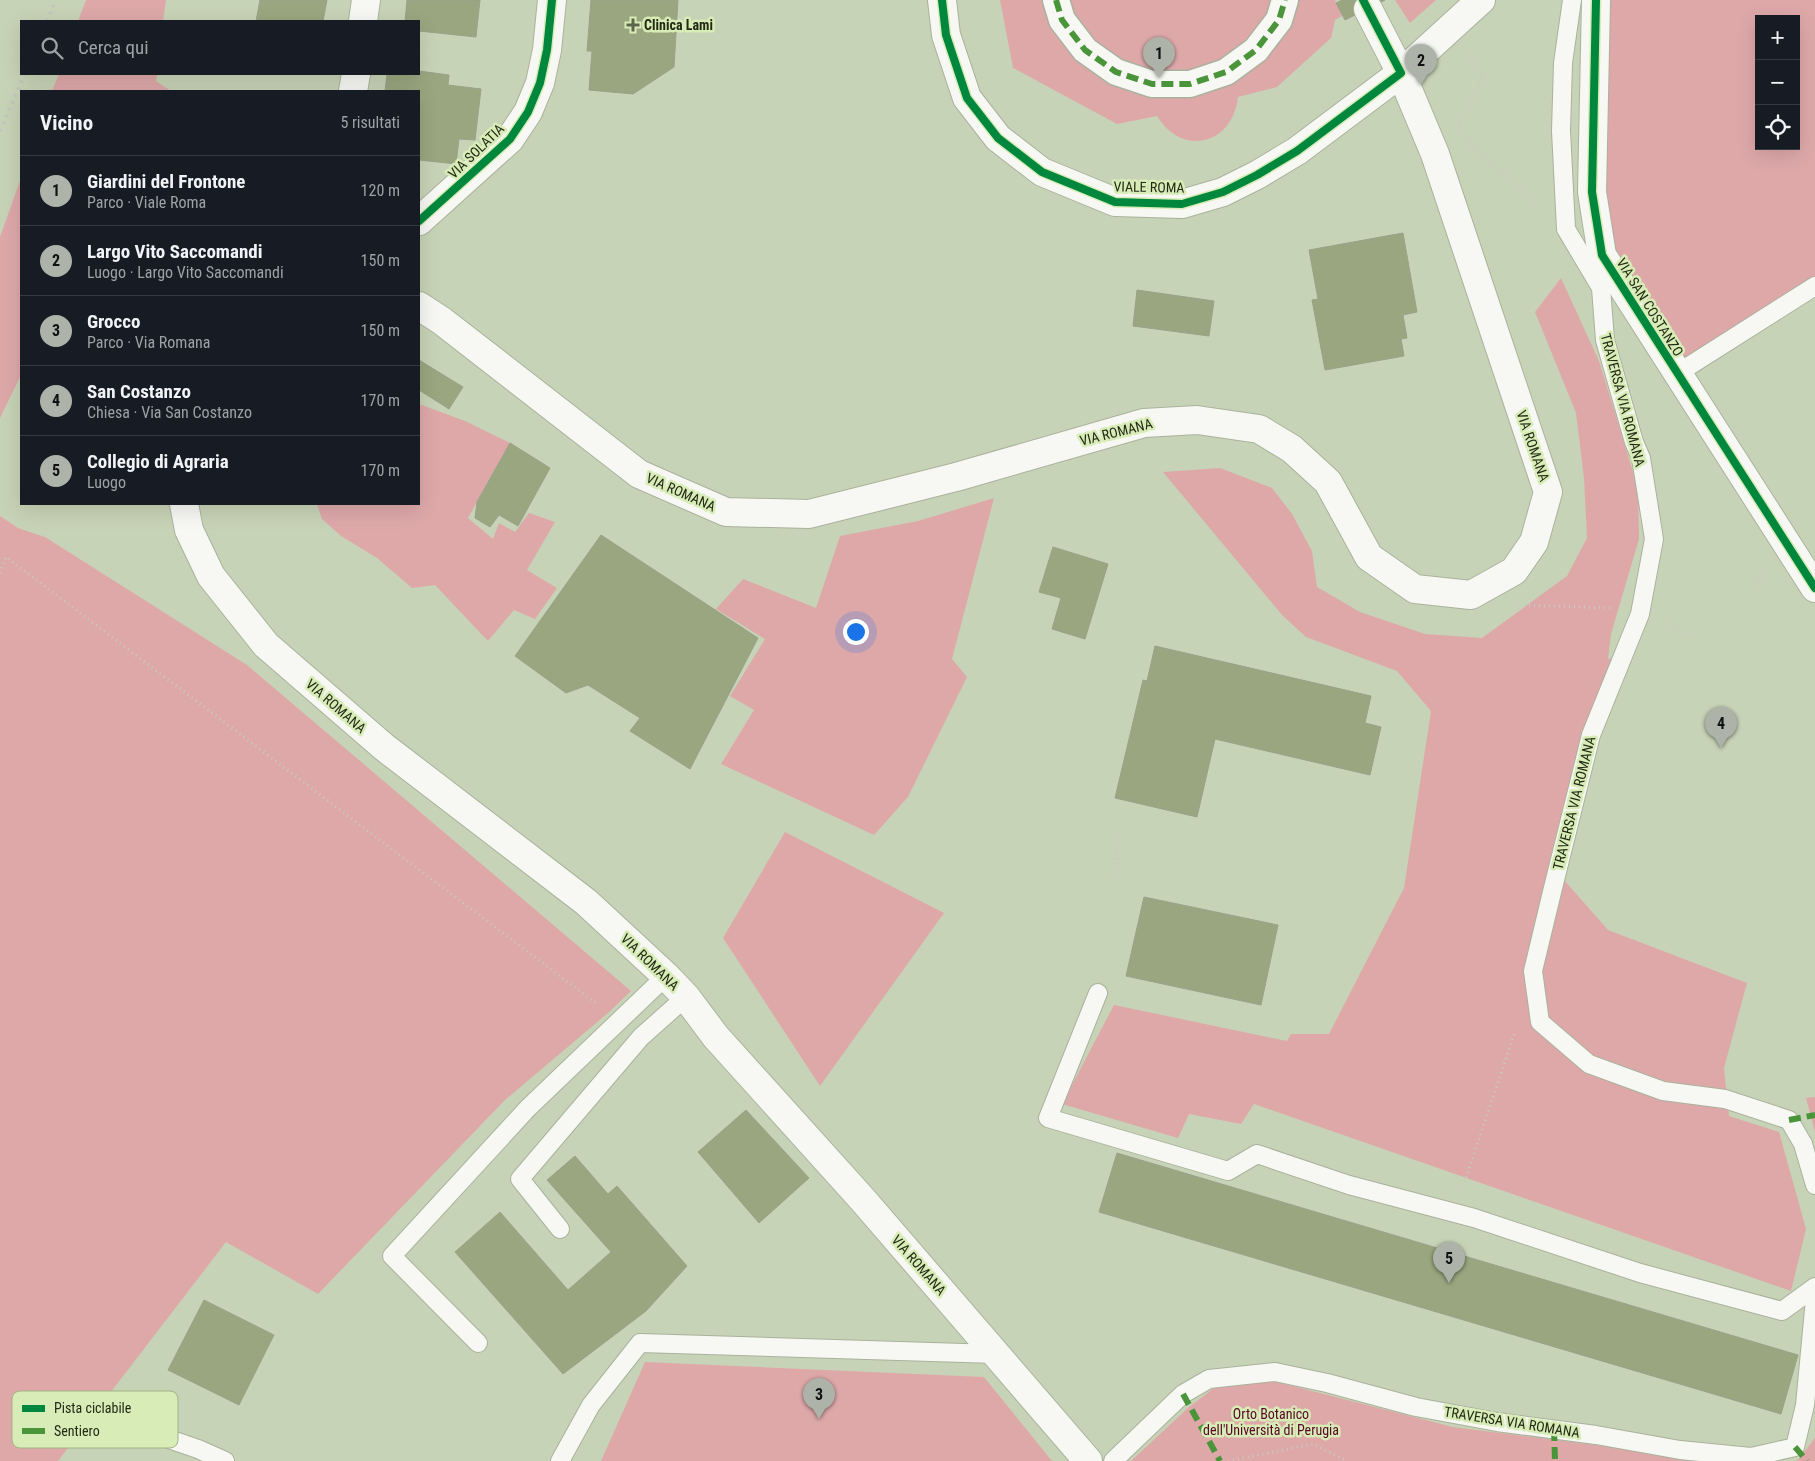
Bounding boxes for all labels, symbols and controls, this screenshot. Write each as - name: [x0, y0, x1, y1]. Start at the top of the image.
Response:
- map controls: [1755, 15, 1800, 150]
- button: +: [1755, 15, 1800, 60]
- place label: Clinica Lami: [644, 17, 713, 33]
- marker: Clinica Lami: [626, 18, 640, 32]
- search box: [20, 20, 420, 75]
- icon: search: [38, 34, 66, 62]
- text: Cerca qui: [78, 36, 149, 59]
- pin: 1: [1143, 37, 1175, 78]
- pin: 2: [1405, 44, 1437, 85]
- button: −: [1755, 60, 1800, 105]
- button: locate: [1755, 105, 1800, 150]
- text: Vicino: [40, 111, 93, 135]
- text: 5 risultati: [340, 113, 400, 132]
- street label: VIA SOLATIA: [445, 120, 507, 182]
- text: Giardini del Frontone: [87, 170, 245, 193]
- street label: VIALE ROMA: [1113, 178, 1185, 196]
- text: 1: [52, 181, 60, 200]
- text: 120 m: [361, 181, 400, 200]
- text: Parco · Viale Roma: [87, 193, 206, 212]
- text: Largo Vito Saccomandi: [87, 240, 262, 263]
- text: 2: [52, 251, 60, 270]
- text: 150 m: [361, 251, 400, 270]
- street label: VIA SAN COSTANZO: [1613, 255, 1687, 359]
- text: Luogo · Largo Vito Saccomandi: [87, 263, 284, 282]
- text: Grocco: [87, 310, 140, 333]
- text: 3: [52, 321, 60, 340]
- text: 150 m: [361, 321, 400, 340]
- street label: TRAVERSA VIA ROMANA: [1598, 332, 1648, 468]
- text: Parco · Via Romana: [87, 333, 210, 352]
- text: San Costanzo: [87, 380, 191, 403]
- text: 4: [52, 391, 60, 410]
- text: 170 m: [361, 391, 400, 410]
- text: Chiesa · Via San Costanzo: [87, 403, 252, 422]
- street label: VIA ROMANA: [1513, 408, 1553, 484]
- street label: VIA ROMANA: [1078, 415, 1154, 449]
- text: Collegio di Agraria: [87, 450, 229, 473]
- text: 5: [52, 461, 60, 480]
- text: 170 m: [361, 461, 400, 480]
- street label: VIA ROMANA: [644, 470, 718, 514]
- text: Luogo: [87, 473, 126, 492]
- your location: [843, 619, 869, 645]
- street label: VIA ROMANA: [303, 676, 369, 736]
- pin: 4: [1705, 707, 1737, 748]
- street label: TRAVERSA VIA ROMANA: [1550, 734, 1598, 872]
- street label: VIA ROMANA: [618, 930, 682, 994]
- street label: VIA ROMANA: [889, 1232, 949, 1298]
- pin: 5: [1433, 1242, 1465, 1283]
- pin: 3: [803, 1378, 835, 1419]
- legend: [12, 1391, 178, 1448]
- text: Pista ciclabile: [54, 1400, 132, 1416]
- street label: TRAVERSA VIA ROMANA: [1443, 1403, 1581, 1441]
- park label: Orto Botanico dell'Università di Perugia: [1203, 1406, 1339, 1438]
- text: Sentiero: [54, 1423, 100, 1439]

